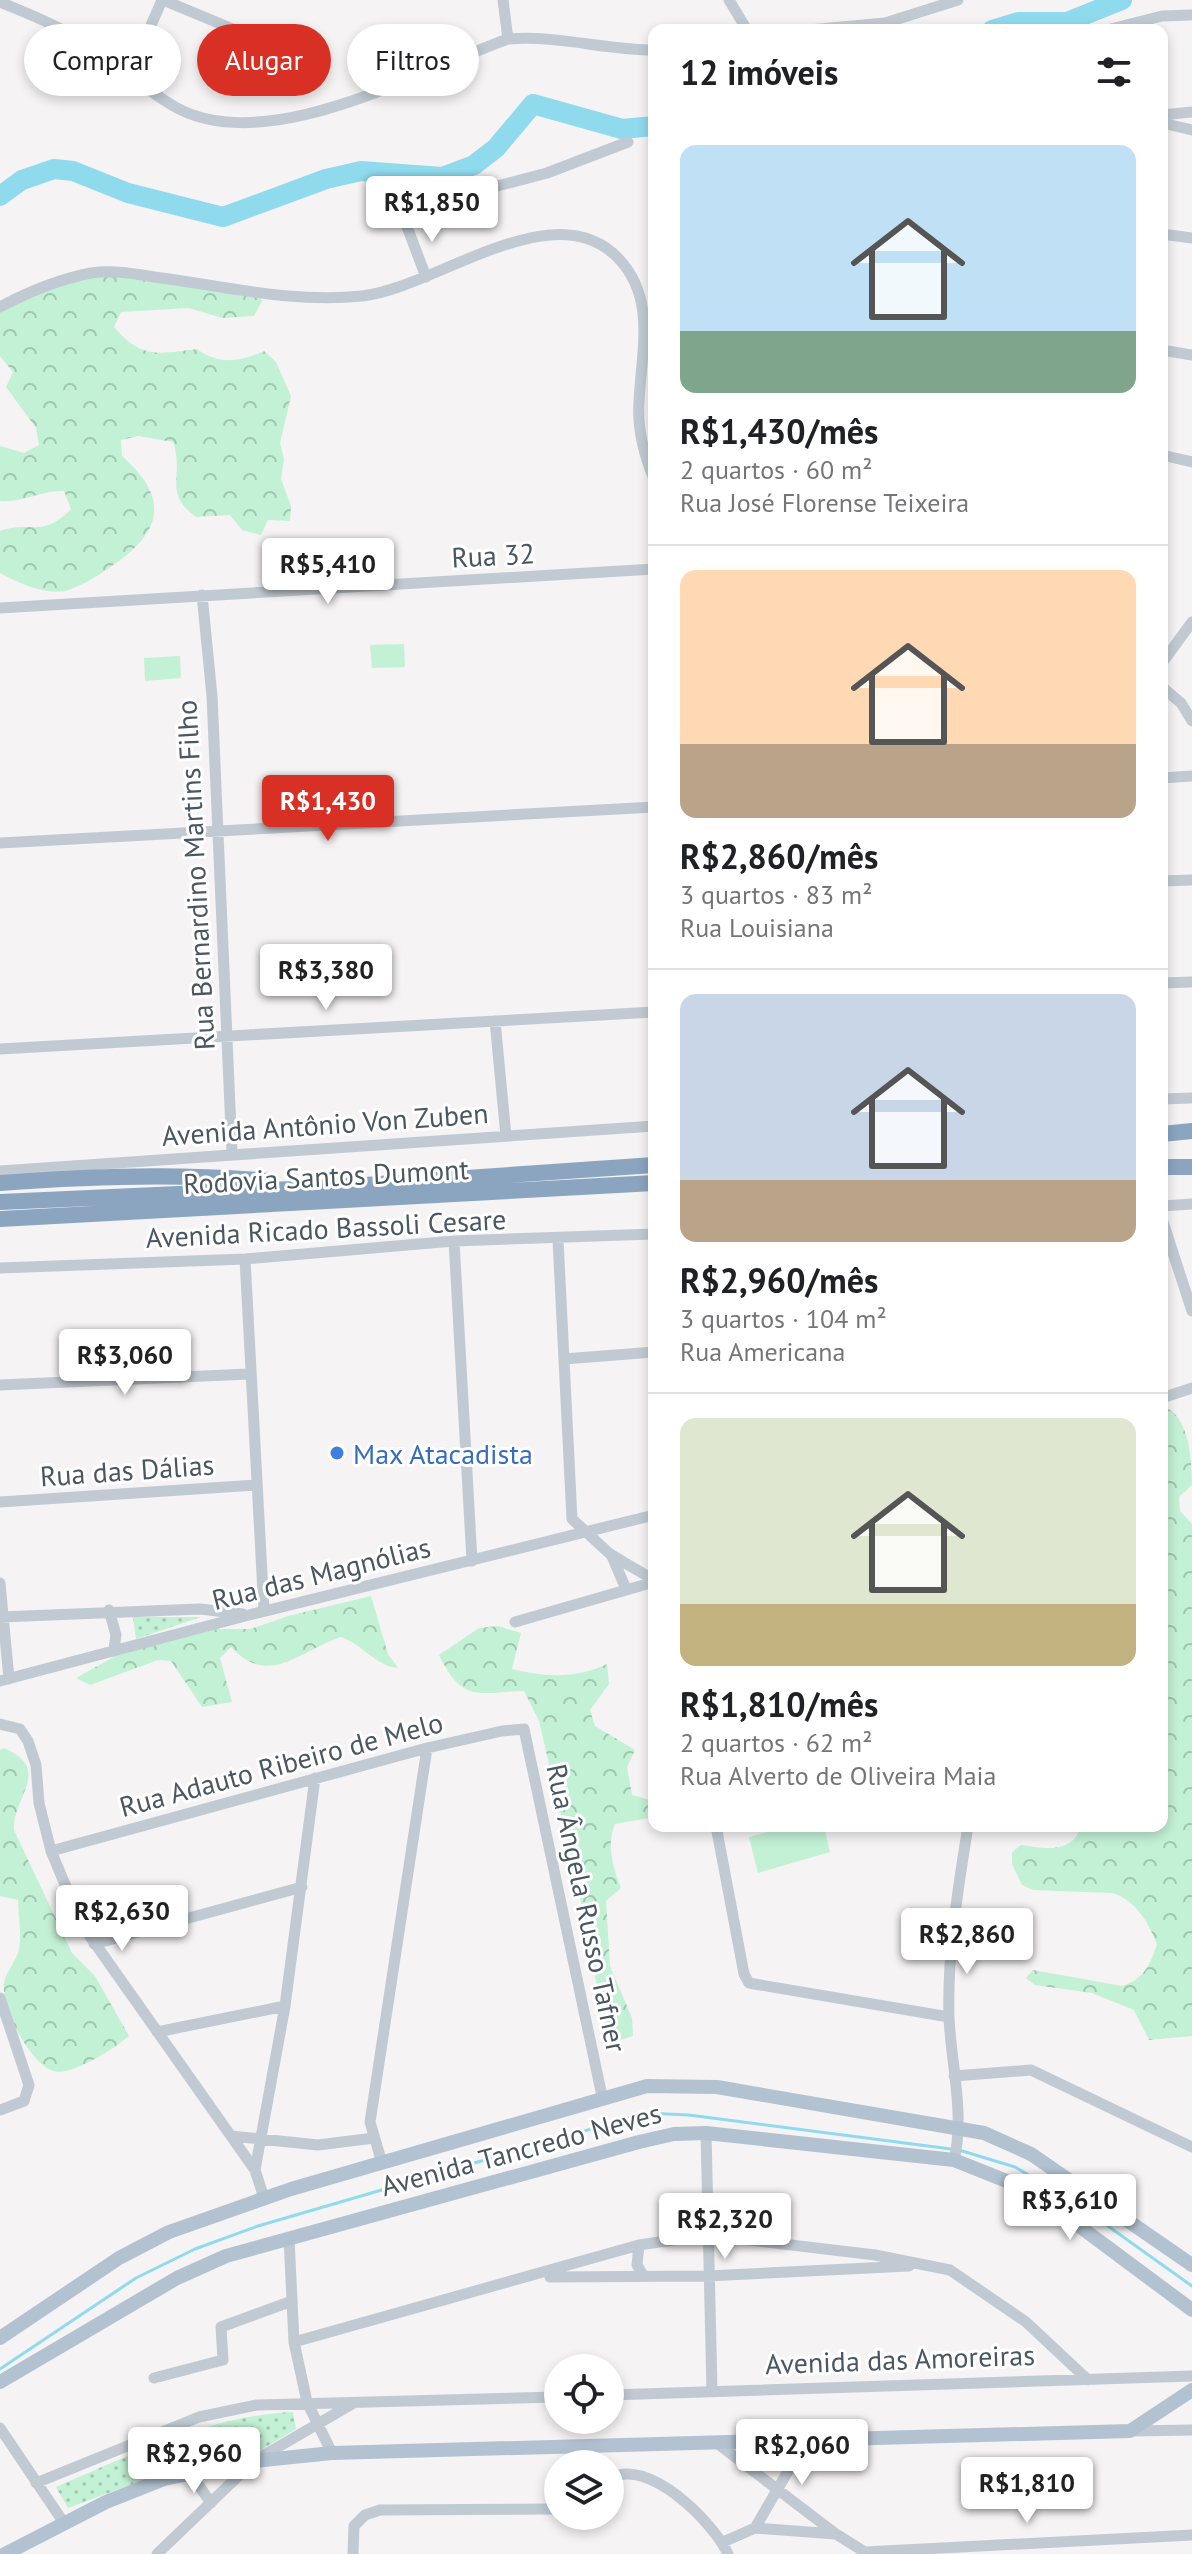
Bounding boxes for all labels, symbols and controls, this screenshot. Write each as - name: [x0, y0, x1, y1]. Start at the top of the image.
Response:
- chip: Comprar: [24, 24, 181, 96]
- chip: Alugar: [197, 24, 331, 96]
- chip: Filtros: [347, 24, 479, 96]
- text: 12 imóveis: [680, 50, 838, 94]
- icon: filters: [1092, 50, 1136, 94]
- pin: R$1,850: [358, 176, 506, 244]
- text: R$1,850: [384, 185, 480, 218]
- icon: home: [836, 197, 980, 341]
- text: R$1,430/mês: [680, 409, 878, 453]
- text: 2 quartos · 60 m²: [680, 453, 872, 486]
- text: Rua José Florense Teixeira: [680, 486, 969, 519]
- street label: Rua 32: [450, 534, 536, 576]
- pin: R$5,410: [254, 538, 402, 606]
- text: R$5,410: [280, 547, 376, 580]
- icon: home: [836, 622, 980, 766]
- street label: Rua Bernardino Martins Filho: [167, 699, 223, 1051]
- pin: R$1,430: [254, 775, 402, 843]
- text: R$1,430: [280, 784, 376, 817]
- text: R$2,860/mês: [680, 834, 878, 878]
- text: 3 quartos · 83 m²: [680, 878, 872, 911]
- text: Rua Louisiana: [680, 911, 834, 944]
- pin: R$3,380: [252, 944, 400, 1012]
- text: R$3,380: [278, 953, 374, 986]
- icon: home: [836, 1046, 980, 1190]
- street label: Avenida Antônio Von Zuben: [160, 1094, 490, 1154]
- street label: Rodovia Santos Dumont: [182, 1150, 470, 1202]
- street label: Avenida Ricado Bassoli Cesare: [145, 1200, 507, 1256]
- text: R$2,960/mês: [680, 1258, 878, 1302]
- text: 3 quartos · 104 m²: [680, 1302, 887, 1335]
- pin: R$3,060: [51, 1329, 199, 1397]
- text: Rua Americana: [680, 1335, 845, 1368]
- text: R$3,060: [77, 1338, 173, 1371]
- place label: Max Atacadista: [353, 1435, 533, 1472]
- marker: Max Atacadista: [328, 1444, 346, 1462]
- street label: Rua das Dálias: [39, 1445, 215, 1495]
- icon: home: [836, 1470, 980, 1614]
- street label: Rua das Magnólias: [208, 1528, 434, 1618]
- text: R$1,810/mês: [680, 1682, 878, 1726]
- street label: Rua Adauto Ribeiro de Melo: [115, 1703, 447, 1825]
- text: 2 quartos · 62 m²: [680, 1726, 872, 1759]
- text: Rua Alverto de Oliveira Maia: [680, 1759, 996, 1792]
- street label: Rua Ângela Russo Tafner: [538, 1761, 636, 2056]
- pin: R$2,630: [48, 1885, 196, 1953]
- text: R$2,630: [74, 1894, 170, 1927]
- pin: R$2,860: [893, 1908, 1041, 1976]
- text: R$2,860: [919, 1917, 1015, 1950]
- street label: Avenida Tancredo Neves: [377, 2094, 665, 2204]
- pin: R$3,610: [996, 2174, 1144, 2242]
- text: R$3,610: [1022, 2183, 1118, 2216]
- pin: R$2,320: [651, 2193, 799, 2261]
- text: R$2,320: [677, 2202, 773, 2235]
- street label: Avenida das Amoreiras: [764, 2336, 1036, 2382]
- map controls: [544, 2354, 624, 2530]
- button: locate: [544, 2354, 624, 2434]
- pin: R$2,060: [728, 2419, 876, 2487]
- pin: R$2,960: [120, 2427, 268, 2495]
- text: R$2,060: [754, 2428, 850, 2461]
- text: R$2,960: [146, 2436, 242, 2469]
- button: layers: [544, 2450, 624, 2530]
- pin: R$1,810: [953, 2457, 1101, 2525]
- text: R$1,810: [979, 2466, 1075, 2499]

